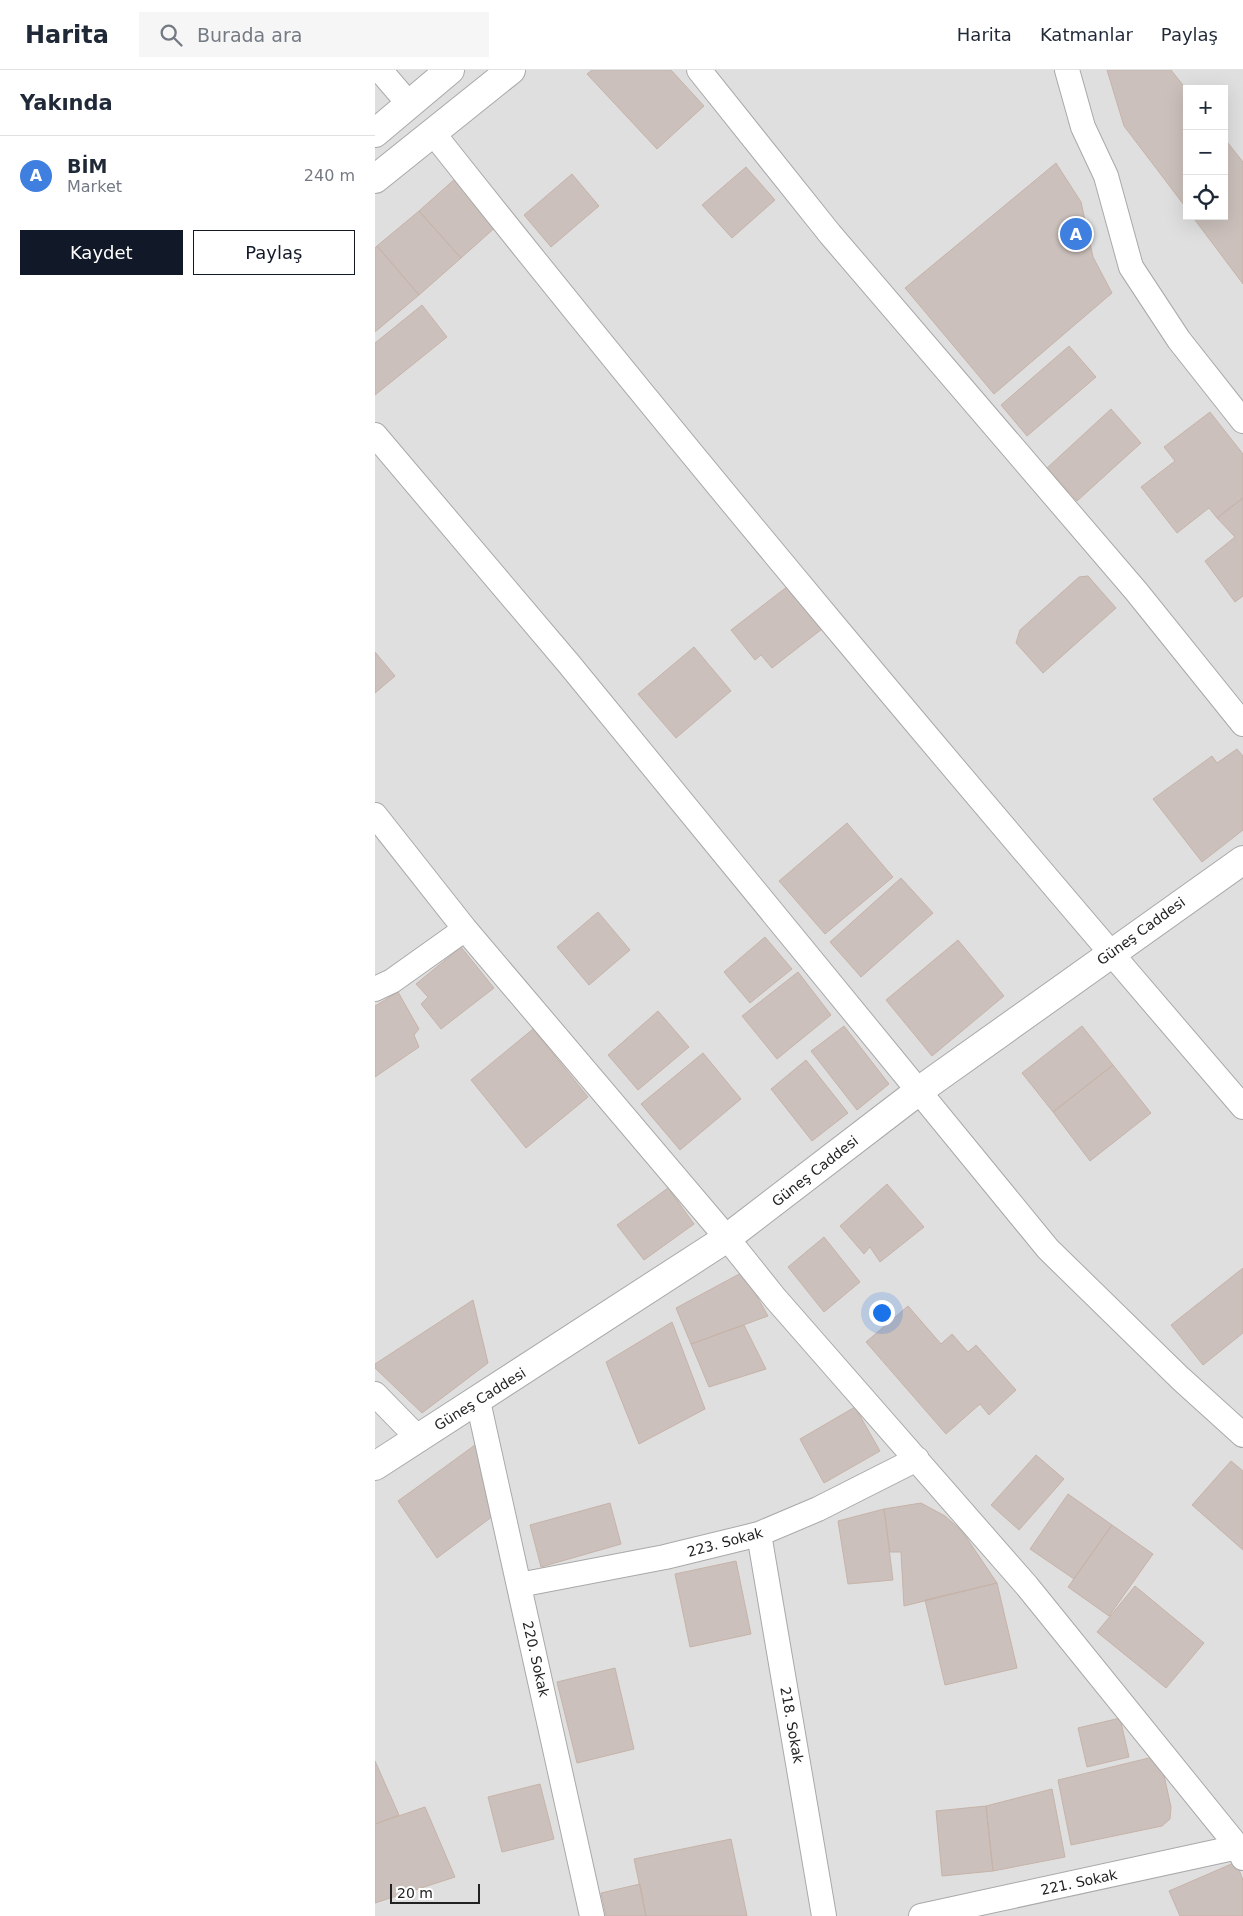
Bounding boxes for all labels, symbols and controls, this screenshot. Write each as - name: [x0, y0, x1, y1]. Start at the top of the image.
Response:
- search box: [139, 12, 489, 57]
- text: Harita: [25, 21, 109, 49]
- icon: search: [157, 21, 185, 49]
- text: Burada ara: [197, 24, 302, 46]
- text: Harita: [957, 24, 1012, 45]
- text: Katmanlar: [1040, 24, 1133, 45]
- text: Paylaş: [1161, 24, 1218, 45]
- map controls: [1183, 85, 1228, 220]
- button: +: [1183, 85, 1228, 130]
- text: Yakında: [20, 91, 113, 115]
- button: −: [1183, 130, 1228, 175]
- text: BİM: [67, 155, 107, 177]
- text: A: [30, 166, 42, 185]
- text: 240 m: [304, 166, 355, 185]
- button: locate: [1183, 175, 1228, 220]
- text: Market: [67, 177, 122, 196]
- pin: A: [1060, 215, 1092, 253]
- button: Kaydet: [20, 230, 183, 275]
- button: Paylaş: [193, 230, 355, 275]
- street label: Güneş Caddesi: [1094, 894, 1188, 968]
- street label: Güneş Caddesi: [769, 1132, 861, 1210]
- your location: [869, 1300, 895, 1326]
- street label: Güneş Caddesi: [431, 1364, 529, 1434]
- street label: 223. Sokak: [685, 1524, 765, 1560]
- street label: 220. Sokak: [519, 1619, 553, 1699]
- street label: 218. Sokak: [777, 1685, 807, 1765]
- street label: 221. Sokak: [1039, 1866, 1119, 1898]
- scale bar: [390, 1881, 480, 1904]
- text: 20 m: [397, 1885, 433, 1901]

